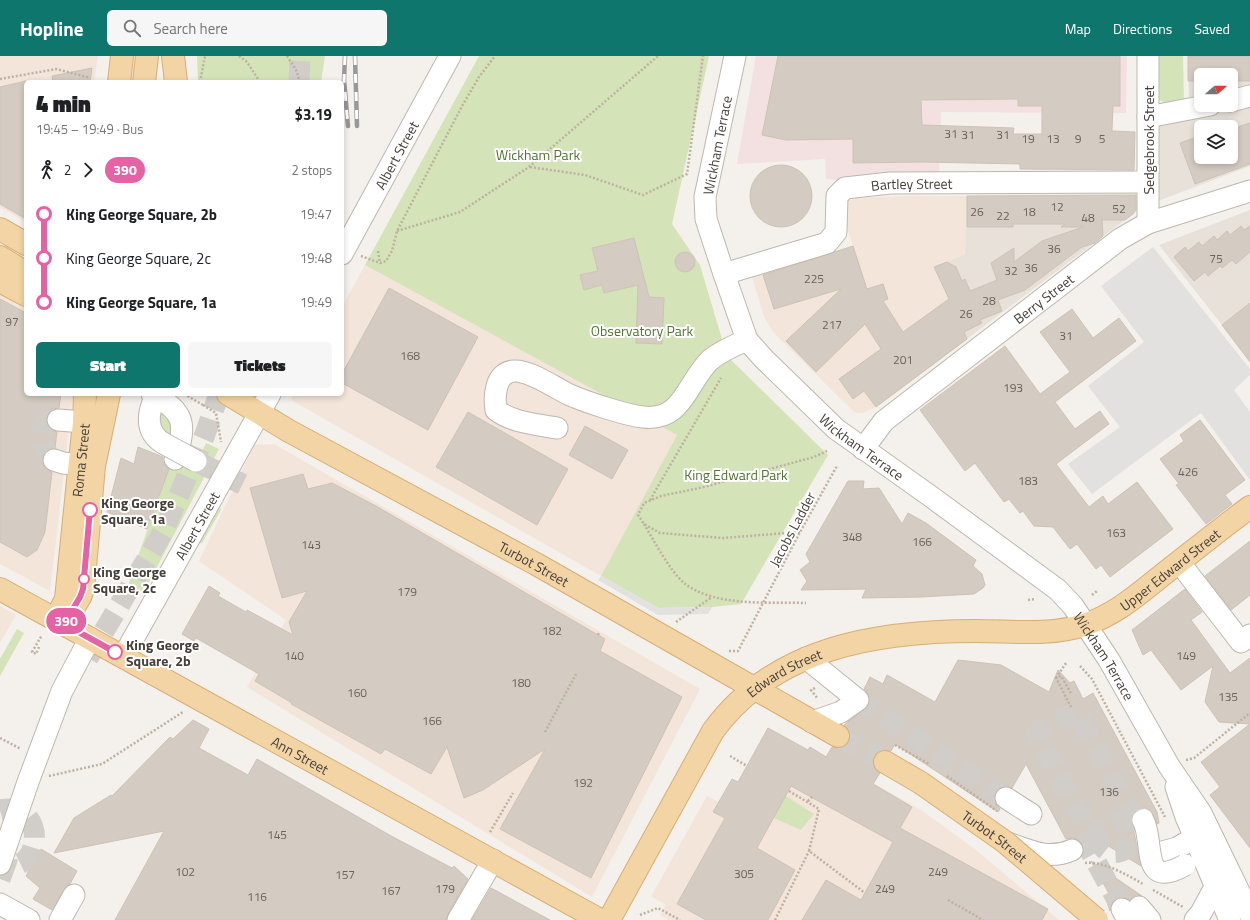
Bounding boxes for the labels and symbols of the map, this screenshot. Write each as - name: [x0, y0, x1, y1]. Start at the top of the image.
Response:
- north arrow: [1194, 68, 1238, 112]
- street label: Sedgebrook Street: [1138, 85, 1159, 195]
- street label: Wickham Terrace: [697, 94, 737, 196]
- street label: Albert Street: [369, 117, 423, 193]
- house number: 31: [944, 124, 958, 143]
- house number: 31: [961, 125, 975, 144]
- house number: 31: [996, 125, 1010, 144]
- house number: 19: [1021, 129, 1035, 148]
- house number: 13: [1046, 129, 1060, 148]
- house number: 9: [1075, 129, 1082, 148]
- house number: 5: [1099, 129, 1106, 148]
- park label: Wickham Park: [496, 144, 580, 165]
- street label: Bartley Street: [870, 172, 953, 196]
- house number: 12: [1050, 197, 1064, 216]
- house number: 52: [1112, 199, 1126, 218]
- house number: 26: [970, 202, 984, 221]
- house number: 18: [1022, 202, 1036, 221]
- house number: 22: [996, 206, 1010, 225]
- house number: 48: [1081, 208, 1095, 227]
- house number: 36: [1047, 239, 1061, 258]
- house number: 75: [1209, 249, 1223, 268]
- house number: 36: [1024, 258, 1038, 277]
- house number: 32: [1004, 261, 1018, 280]
- street label: Berry Street: [1008, 268, 1078, 328]
- house number: 225: [804, 269, 824, 288]
- house number: 28: [982, 291, 996, 310]
- house number: 26: [959, 304, 973, 323]
- house number: 97: [5, 312, 19, 331]
- house number: 217: [822, 315, 842, 334]
- park label: Observatory Park: [591, 320, 694, 341]
- house number: 31: [1059, 326, 1073, 345]
- house number: 168: [400, 346, 420, 365]
- house number: 201: [893, 350, 913, 369]
- house number: 193: [1003, 378, 1023, 397]
- street label: Wickham Terrace: [815, 408, 908, 485]
- street label: Roma Street: [66, 422, 94, 498]
- house number: 426: [1178, 462, 1198, 481]
- park label: King Edward Park: [684, 464, 788, 485]
- house number: 183: [1018, 471, 1038, 490]
- street label: Albert Street: [169, 487, 224, 563]
- street label: Jacobs Ladder: [764, 488, 821, 570]
- place label: King George Square, 1a: [101, 492, 174, 529]
- marker: King George Square, 1a: [82, 502, 98, 518]
- house number: 163: [1106, 523, 1126, 542]
- street label: Upper Edward Street: [1115, 523, 1225, 615]
- house number: 348: [842, 527, 862, 546]
- house number: 166: [912, 532, 932, 551]
- house number: 143: [301, 535, 321, 554]
- street label: Turbot Street: [495, 536, 573, 591]
- place label: King George Square, 2c: [93, 561, 166, 598]
- marker: King George Square, 2c: [78, 573, 90, 585]
- house number: 179: [397, 582, 417, 601]
- street label: Wickham Terrace: [1069, 607, 1140, 704]
- line badge: 390: [43, 608, 89, 634]
- house number: 182: [542, 621, 562, 640]
- place label: King George Square, 2b: [126, 634, 199, 671]
- street label: Edward Street: [741, 643, 824, 702]
- marker: King George Square, 2b: [107, 644, 123, 660]
- house number: 140: [284, 646, 304, 665]
- house number: 149: [1176, 646, 1196, 665]
- house number: 180: [511, 673, 531, 692]
- house number: 160: [347, 683, 367, 702]
- house number: 135: [1218, 687, 1238, 706]
- house number: 166: [422, 711, 442, 730]
- street label: Ann Street: [268, 730, 333, 779]
- house number: 192: [573, 773, 593, 792]
- house number: 136: [1099, 782, 1119, 801]
- street label: Turbot Street: [958, 804, 1032, 868]
- house number: 145: [267, 825, 287, 844]
- house number: 102: [175, 862, 195, 881]
- house number: 249: [928, 862, 948, 881]
- house number: 305: [734, 864, 754, 883]
- house number: 157: [335, 865, 355, 884]
- house number: 179: [435, 879, 455, 898]
- house number: 249: [875, 879, 895, 898]
- house number: 167: [381, 881, 401, 900]
- house number: 116: [247, 887, 267, 906]

